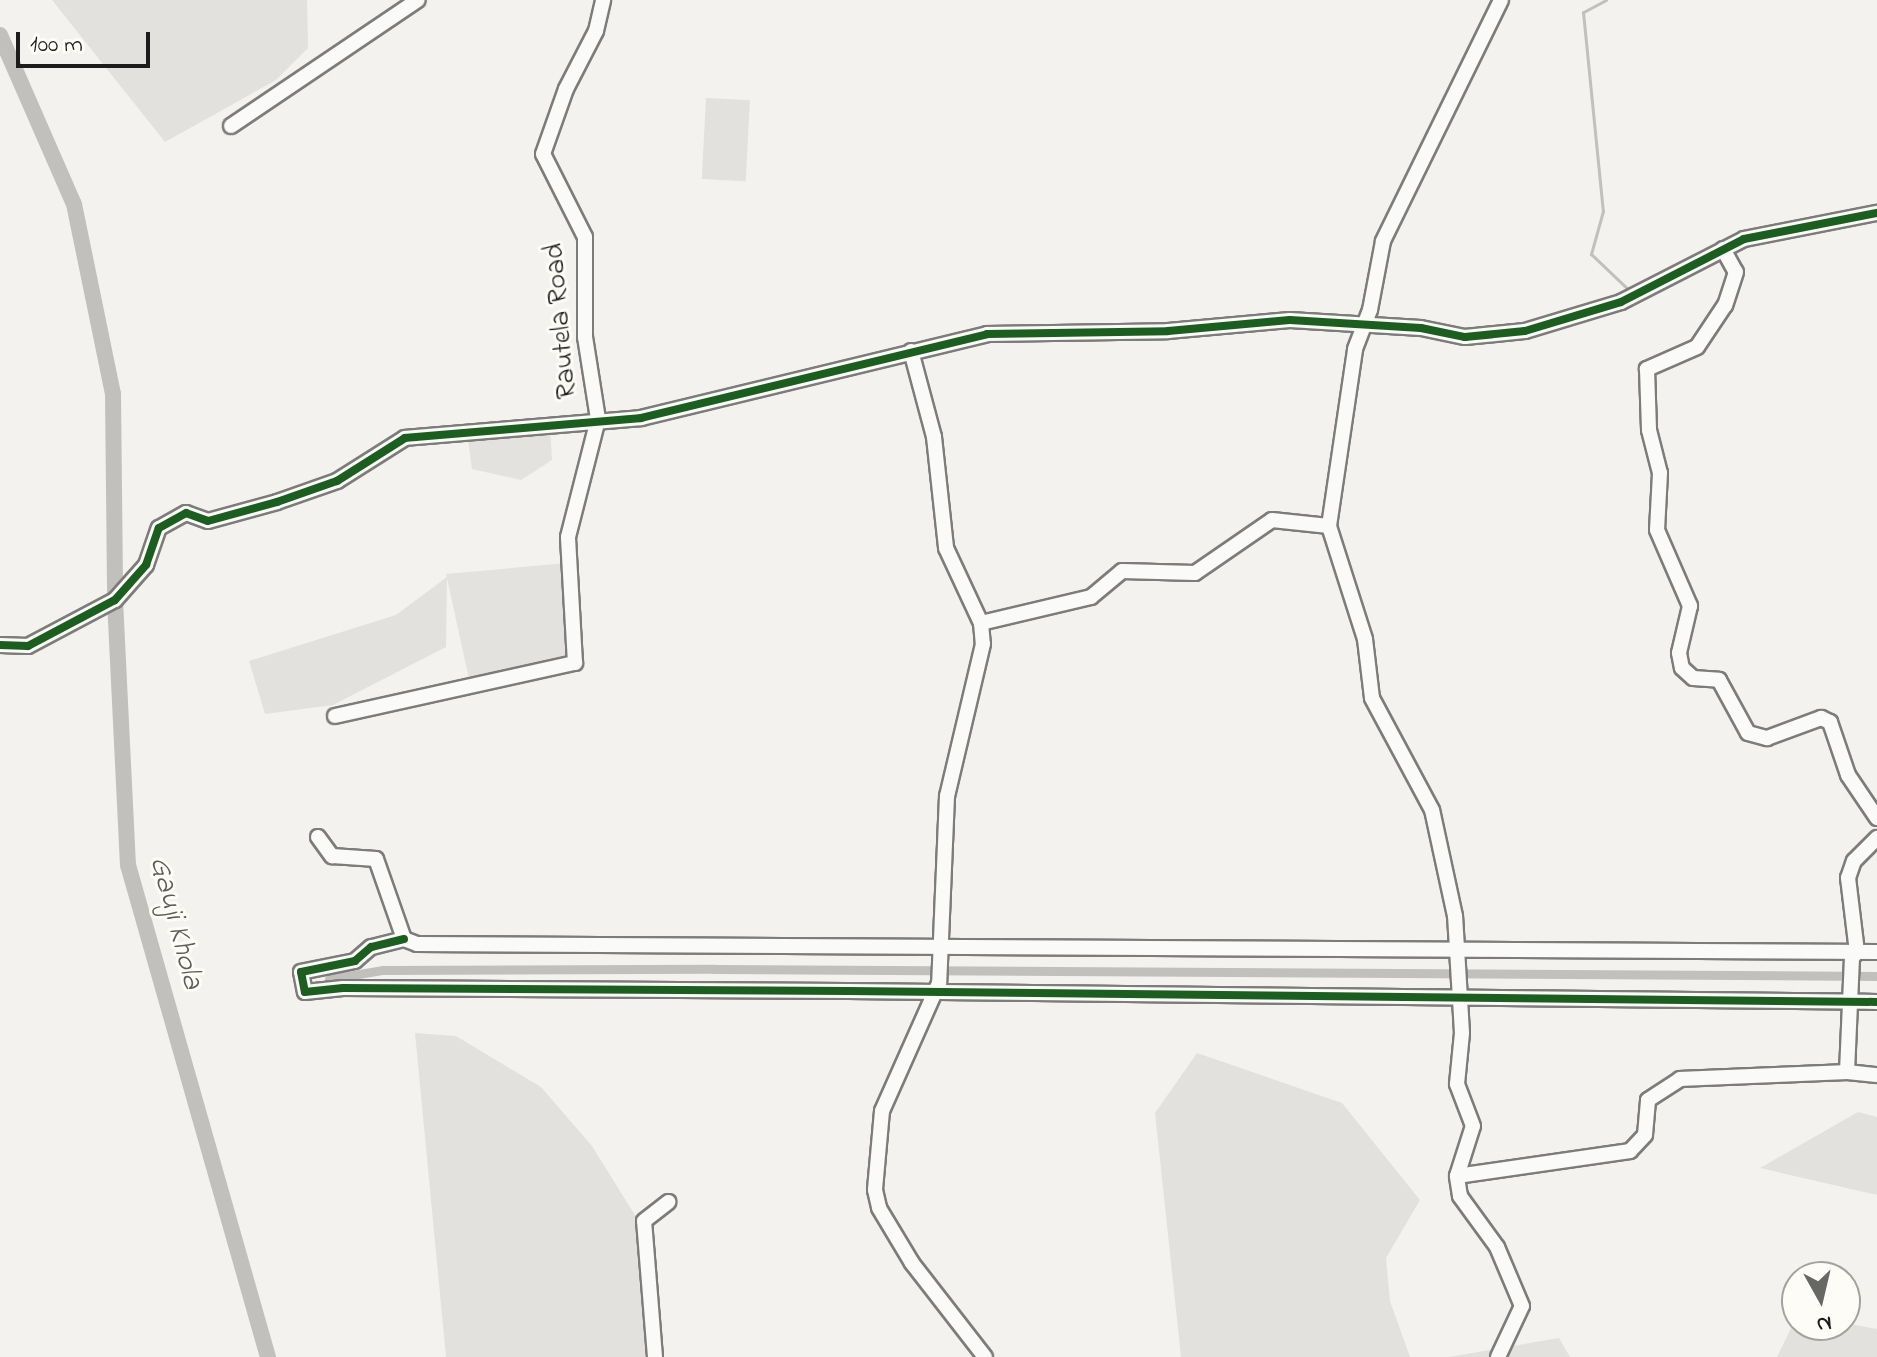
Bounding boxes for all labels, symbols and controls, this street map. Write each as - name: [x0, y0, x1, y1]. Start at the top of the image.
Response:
- scale bar: [20, 16, 154, 66]
- text: 100 m: [30, 28, 83, 63]
- street label: Rautela Road: [538, 242, 586, 400]
- water label: Gauji Khola: [140, 853, 210, 993]
- north arrow: [1781, 1261, 1861, 1341]
- text: N: [1814, 1306, 1834, 1340]

